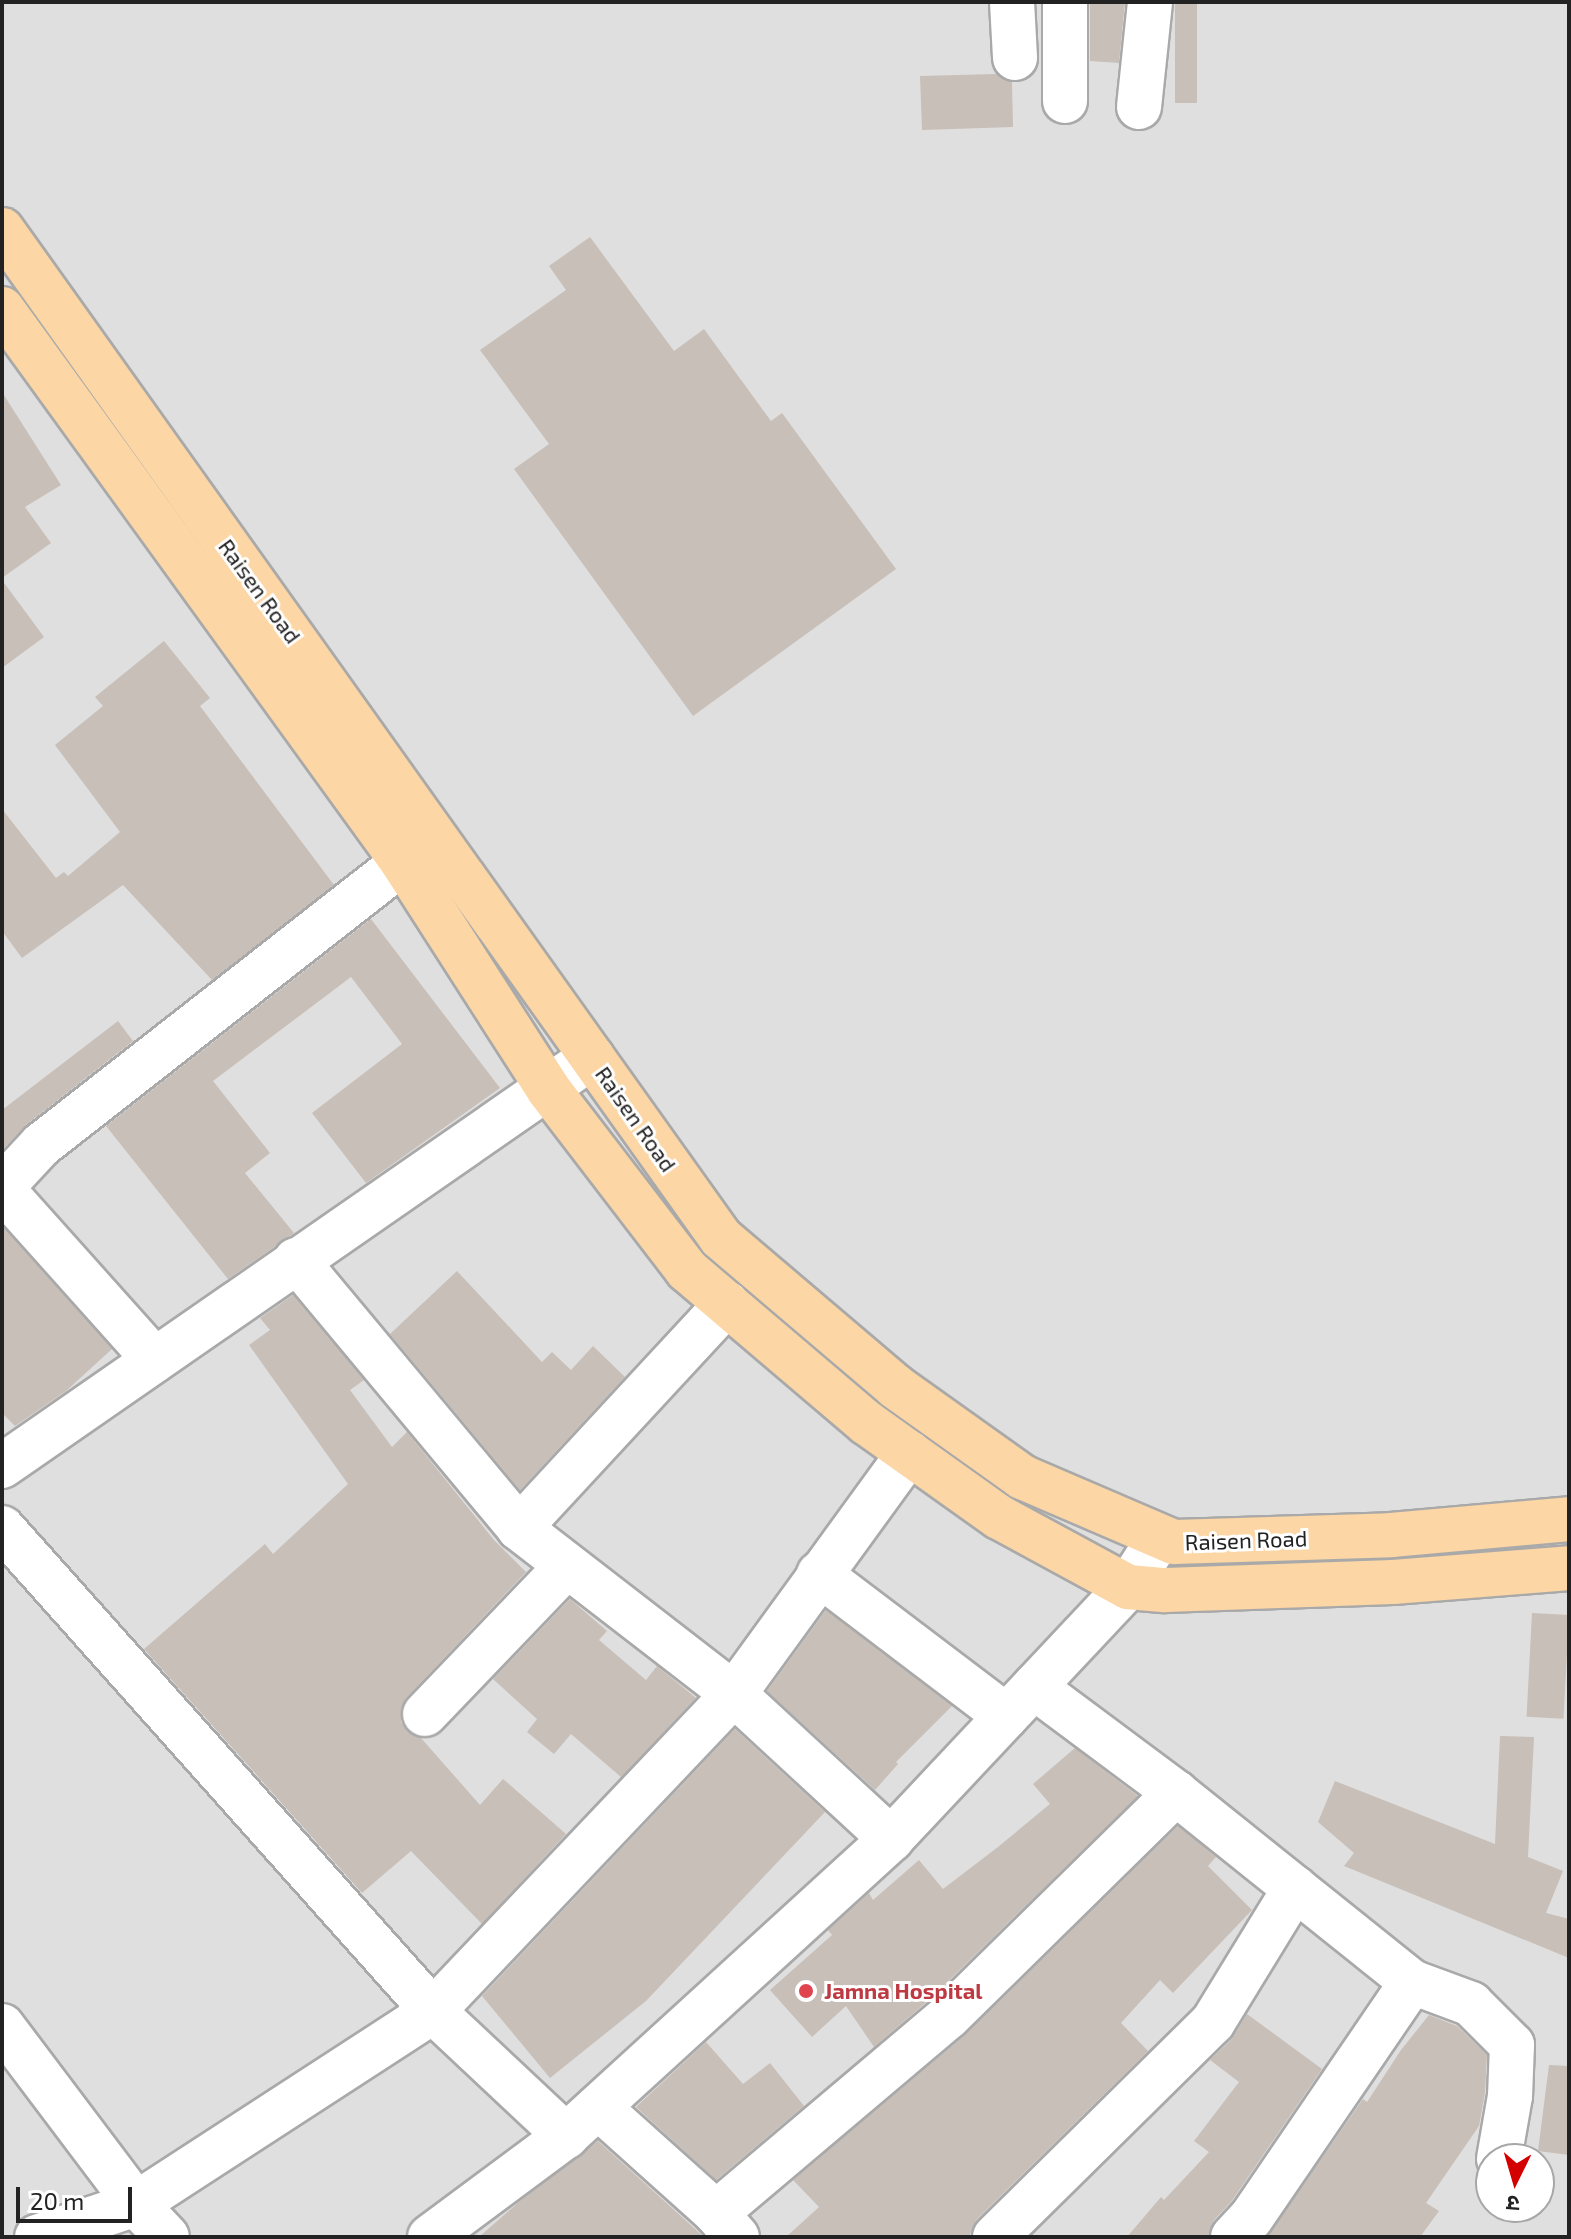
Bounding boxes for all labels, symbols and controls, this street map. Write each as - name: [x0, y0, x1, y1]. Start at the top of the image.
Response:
- street label: Raisen Road: [213, 534, 307, 648]
- street label: Raisen Road: [590, 1061, 682, 1177]
- street label: Raisen Road: [1184, 1525, 1308, 1555]
- place label: Jamna Hospital: [824, 1978, 983, 2004]
- marker: Jamna Hospital: [795, 1980, 817, 2002]
- north arrow: [1475, 2143, 1555, 2223]
- scale bar: [20, 2171, 136, 2221]
- text: 20 m: [30, 2186, 84, 2215]
- text: उ: [1506, 2191, 1521, 2218]

